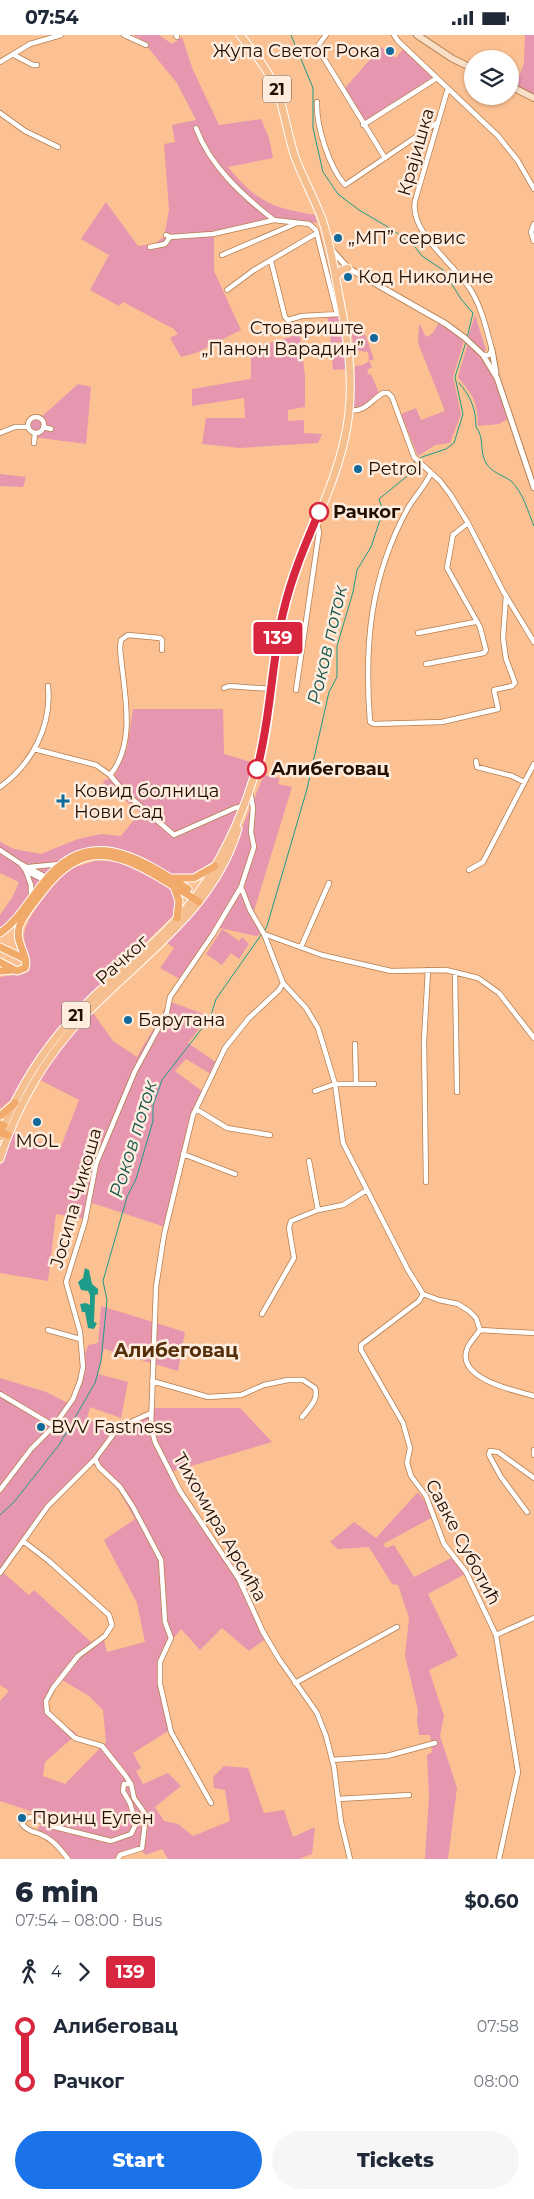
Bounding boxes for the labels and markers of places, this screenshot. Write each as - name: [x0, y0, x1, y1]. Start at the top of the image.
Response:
- place label: Жупа Светог Рока: [213, 40, 380, 62]
- marker: Жупа Светог Рока: [384, 45, 396, 57]
- place label: „МП” сервис: [348, 227, 466, 249]
- marker: „МП” сервис: [332, 232, 344, 244]
- place label: Код Николине: [358, 266, 494, 288]
- marker: Код Николине: [342, 271, 354, 283]
- place label: Стовариште „Панон Варадин”: [201, 317, 364, 360]
- marker: Стовариште „Панон Варадин”: [368, 332, 380, 344]
- place label: Petrol: [368, 458, 422, 480]
- marker: Petrol: [352, 463, 364, 475]
- place label: Рачког: [333, 501, 401, 523]
- marker: Рачког: [309, 502, 329, 522]
- place label: Алибеговац: [271, 758, 390, 780]
- marker: Алибеговац: [247, 759, 267, 779]
- place label: Ковид болница Нови Сад: [74, 780, 219, 823]
- marker: Ковид болница Нови Сад: [56, 794, 70, 808]
- place label: Барутана: [138, 1009, 225, 1031]
- marker: Барутана: [122, 1014, 134, 1026]
- marker: MOL: [31, 1116, 43, 1128]
- place label: MOL: [16, 1130, 59, 1152]
- place label: BVV Fastness: [51, 1416, 172, 1438]
- marker: BVV Fastness: [35, 1421, 47, 1433]
- place label: Принц Еуген: [32, 1807, 154, 1829]
- marker: Принц Еуген: [16, 1812, 28, 1824]

